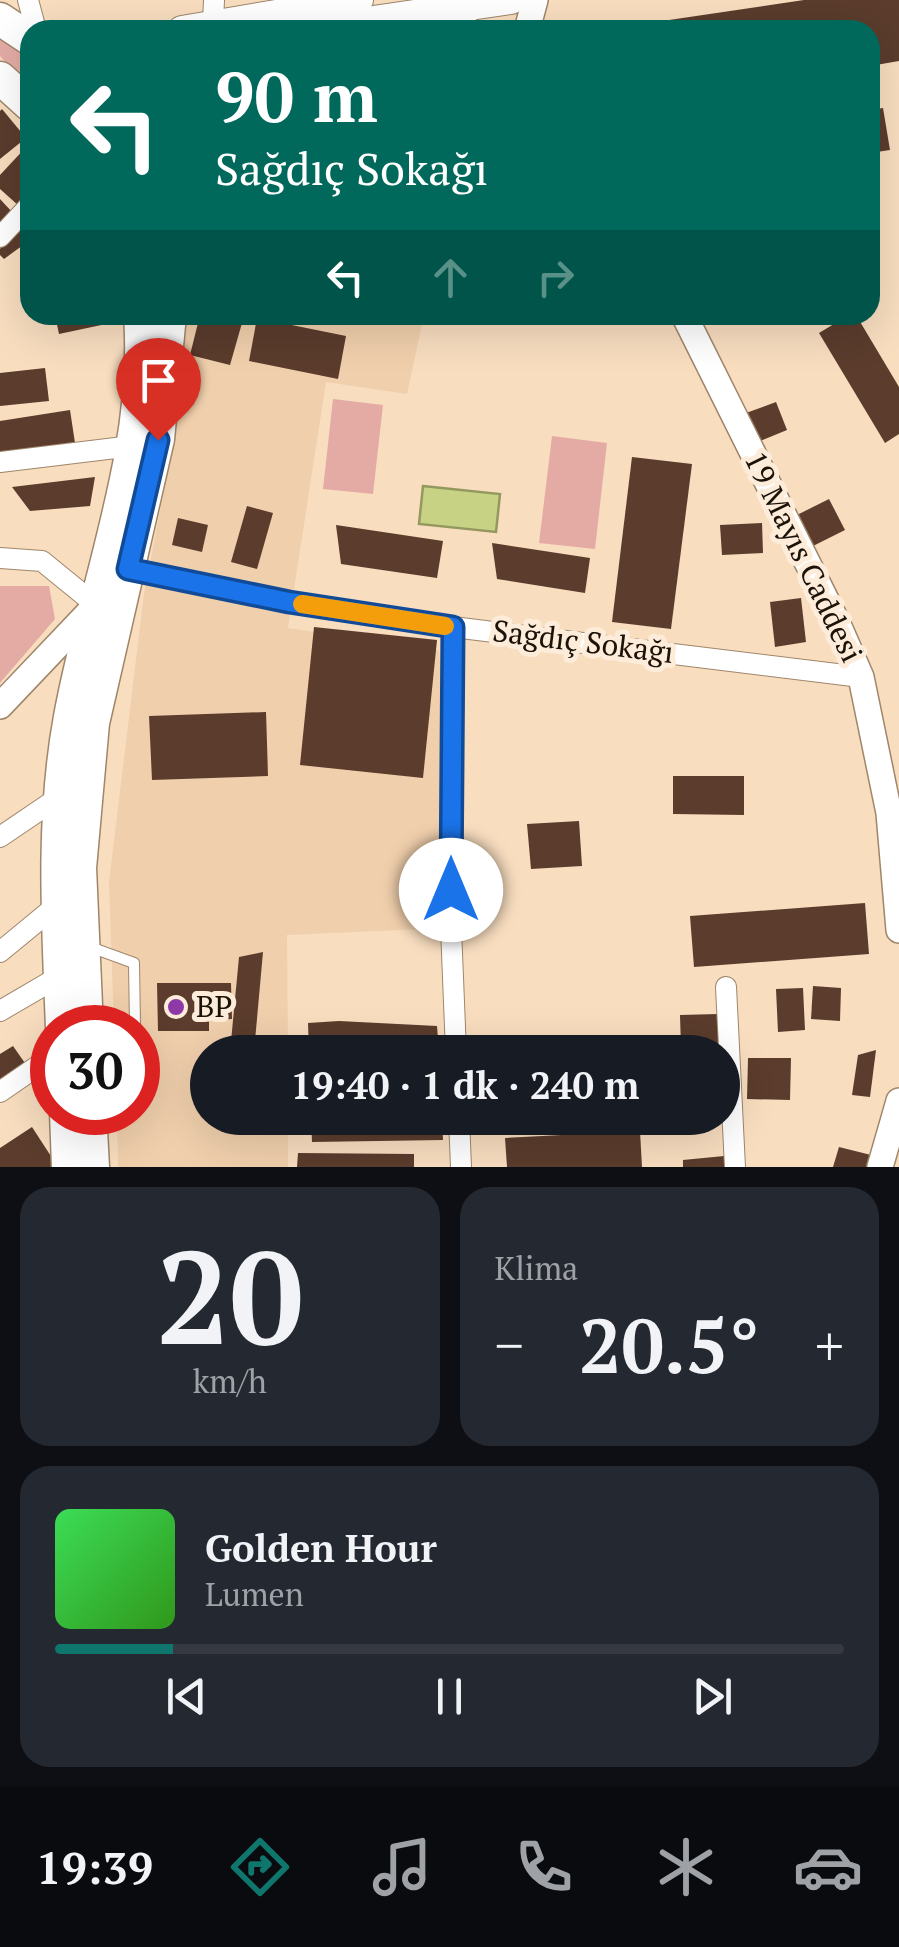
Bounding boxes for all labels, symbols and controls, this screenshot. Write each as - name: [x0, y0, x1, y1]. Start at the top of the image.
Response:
- text: 90 m: [215, 49, 378, 142]
- icon: left: [50, 60, 180, 190]
- text: Sağdıç Sokağı: [215, 138, 488, 198]
- icon: left: [318, 250, 373, 305]
- icon: ahead: [423, 250, 478, 305]
- icon: right: [528, 250, 583, 305]
- pin: [116, 338, 201, 441]
- icon: arrive: [131, 353, 186, 408]
- street label: 19 Mayıs Caddesi: [736, 445, 872, 669]
- street label: Sağdıç Sokağı: [490, 610, 676, 672]
- position arrow: [399, 838, 503, 942]
- place label: BP: [196, 986, 232, 1026]
- marker: BP: [165, 996, 187, 1018]
- speed limit sign: 30: [30, 1005, 160, 1135]
- text: 19:40 · 1 dk · 240 m: [291, 1060, 639, 1110]
- text: 20: [156, 1209, 303, 1381]
- text: Klima: [495, 1247, 578, 1289]
- text: 20.5°: [579, 1295, 759, 1394]
- text: −: [495, 1308, 524, 1381]
- text: +: [815, 1308, 844, 1381]
- text: km/h: [193, 1360, 267, 1402]
- text: Golden Hour: [205, 1523, 437, 1573]
- text: Lumen: [205, 1573, 304, 1615]
- icon: previous: [159, 1669, 214, 1724]
- icon: pause: [422, 1669, 477, 1724]
- icon: next: [685, 1669, 740, 1724]
- icon: directions: [225, 1832, 295, 1902]
- icon: music: [367, 1832, 437, 1902]
- icon: phone: [509, 1832, 579, 1902]
- icon: climate: [651, 1832, 721, 1902]
- icon: car: [793, 1832, 863, 1902]
- text: 19:39: [36, 1837, 153, 1897]

